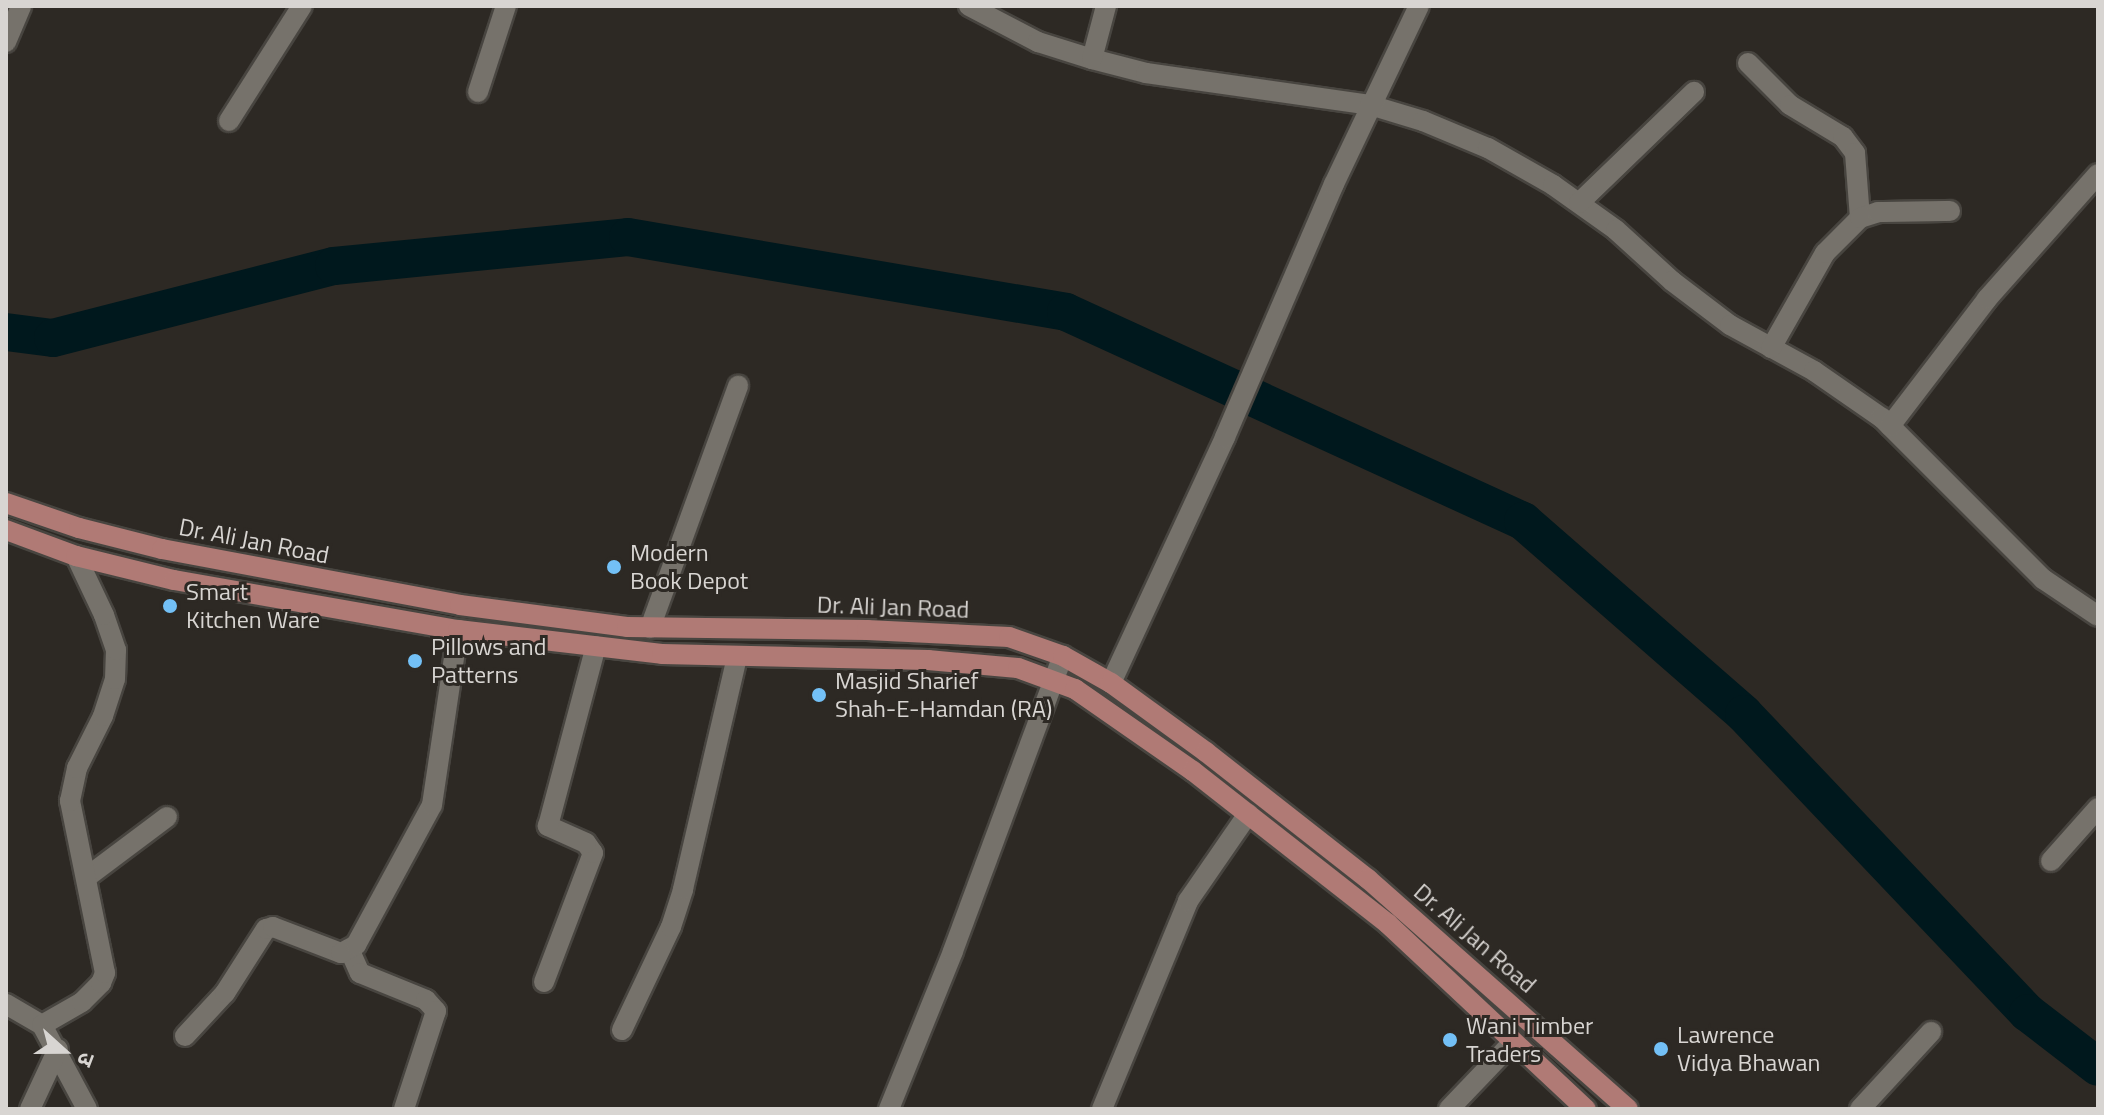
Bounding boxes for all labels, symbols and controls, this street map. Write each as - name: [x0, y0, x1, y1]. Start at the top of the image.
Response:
- street label: Dr. Ali Jan Road: [176, 512, 332, 570]
- place label: Modern Book Depot: [630, 539, 748, 595]
- marker: Modern Book Depot: [605, 558, 623, 576]
- place label: Smart Kitchen Ware: [186, 578, 320, 634]
- street label: Dr. Ali Jan Road: [816, 590, 970, 624]
- marker: Smart Kitchen Ware: [161, 597, 179, 615]
- place label: Pillows and Patterns: [431, 633, 546, 689]
- marker: Pillows and Patterns: [406, 652, 424, 670]
- place label: Masjid Sharief Shah-E-Hamdan (RA): [835, 667, 1052, 723]
- marker: Masjid Sharief Shah-E-Hamdan (RA): [810, 686, 828, 704]
- street label: Dr. Ali Jan Road: [1408, 877, 1542, 999]
- north arrow: [24, 1011, 104, 1091]
- place label: Wani Timber Traders: [1466, 1012, 1593, 1068]
- place label: Lawrence Vidya Bhawan: [1677, 1021, 1820, 1077]
- marker: Wani Timber Traders: [1441, 1031, 1459, 1049]
- marker: Lawrence Vidya Bhawan: [1652, 1040, 1670, 1058]
- text: उ: [68, 1047, 105, 1072]

